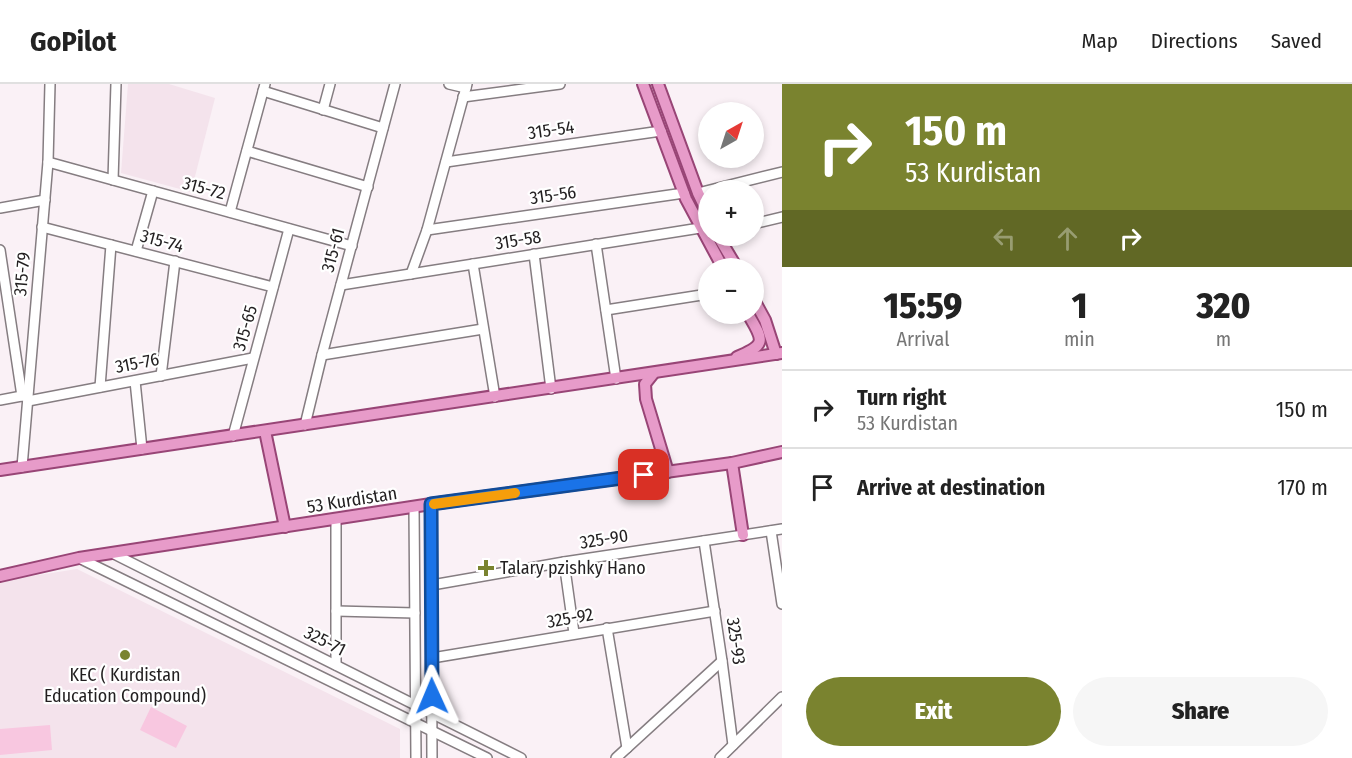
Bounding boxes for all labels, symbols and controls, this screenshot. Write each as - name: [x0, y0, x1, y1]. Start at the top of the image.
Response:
- text: GoPilot: [30, 25, 116, 58]
- text: Map: [1081, 28, 1118, 54]
- text: Directions: [1151, 28, 1238, 54]
- text: Saved: [1271, 28, 1322, 54]
- north arrow: [698, 102, 764, 168]
- map controls: [698, 102, 764, 324]
- text: 150 m: [905, 106, 1007, 156]
- icon: right: [806, 108, 884, 186]
- street label: 315-54: [526, 116, 576, 144]
- text: 53 Kurdistan: [905, 157, 1041, 189]
- street label: 315-72: [180, 172, 228, 204]
- button: +: [698, 180, 764, 246]
- street label: 315-56: [528, 181, 578, 209]
- icon: left: [988, 222, 1021, 255]
- icon: ahead: [1051, 222, 1084, 255]
- icon: right: [1114, 222, 1147, 255]
- street label: 315-74: [138, 225, 186, 257]
- street label: 315-58: [493, 225, 543, 255]
- street label: 315-61: [317, 226, 349, 274]
- street label: 315-79: [9, 251, 35, 297]
- button: −: [698, 258, 764, 324]
- text: 15:59: [884, 284, 962, 328]
- text: 1: [1072, 284, 1087, 328]
- text: 320: [1196, 284, 1250, 328]
- street label: 315-65: [228, 303, 262, 353]
- text: Arrival: [896, 327, 949, 351]
- text: min: [1064, 327, 1095, 351]
- text: m: [1216, 327, 1231, 351]
- street label: 315-76: [113, 348, 161, 378]
- text: Turn right: [857, 384, 946, 411]
- icon: right: [806, 393, 839, 426]
- text: 150 m: [1276, 396, 1328, 423]
- text: 53 Kurdistan: [857, 411, 958, 435]
- pin: [618, 449, 669, 500]
- icon: arrive: [627, 458, 660, 491]
- icon: arrive: [806, 471, 839, 504]
- text: Arrive at destination: [857, 474, 1045, 501]
- text: 170 m: [1277, 474, 1328, 501]
- street label: 53 Kurdistan: [305, 482, 399, 518]
- street label: 325-90: [578, 524, 630, 554]
- place label: Talary pzishky Hano: [500, 557, 646, 579]
- marker: Talary pzishky Hano: [477, 559, 495, 577]
- street label: 325-92: [545, 603, 595, 633]
- street label: 325-93: [722, 616, 750, 666]
- street label: 325-71: [300, 621, 350, 661]
- marker: KEC ( Kurdistan Education Compound): [118, 648, 132, 662]
- place label: KEC ( Kurdistan Education Compound): [44, 664, 206, 707]
- position arrow: [400, 664, 464, 728]
- button: Exit: [806, 677, 1061, 746]
- button: Share: [1073, 677, 1328, 746]

